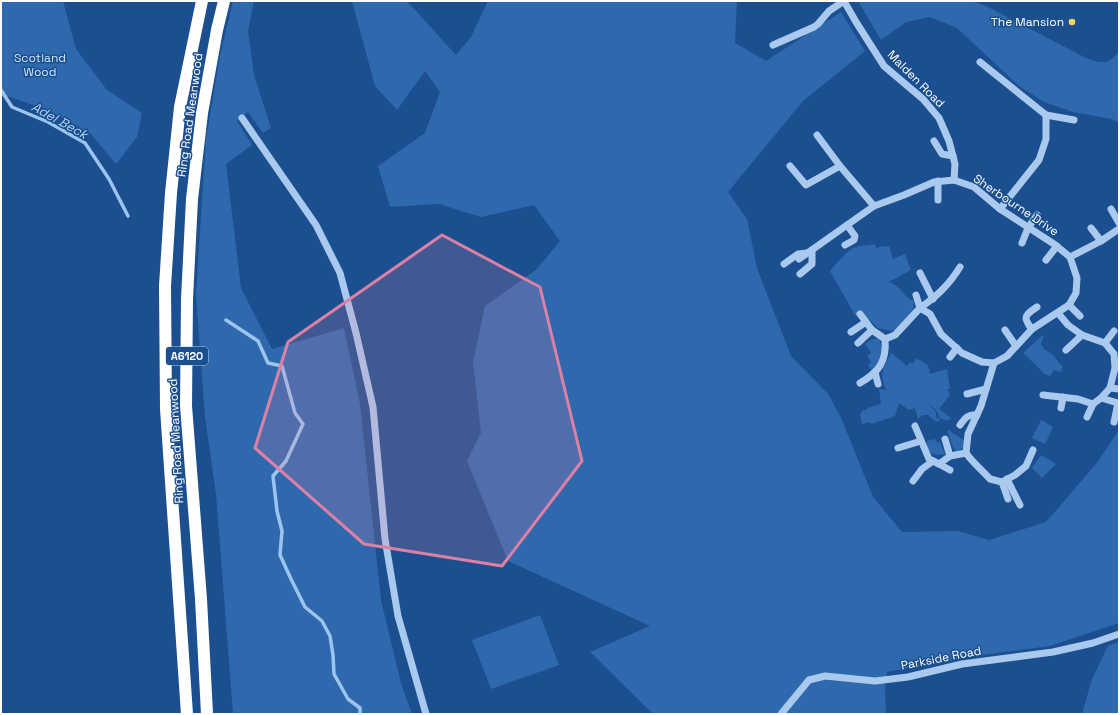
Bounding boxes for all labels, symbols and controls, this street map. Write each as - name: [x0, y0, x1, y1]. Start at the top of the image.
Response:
- place label: The Mansion: [991, 14, 1064, 30]
- marker: The Mansion: [1067, 17, 1077, 27]
- street label: Malden Road: [884, 47, 948, 111]
- park label: Scotland Wood: [14, 50, 66, 80]
- street label: Ring Road Meanwood: [173, 52, 207, 178]
- water label: Adel Beck: [29, 98, 93, 144]
- street label: Sherbourne Drive: [970, 171, 1062, 239]
- road number: A6120: [166, 347, 208, 365]
- street label: Ring Road Meanwood: [165, 378, 187, 504]
- street label: Parkside Road: [899, 642, 983, 674]

